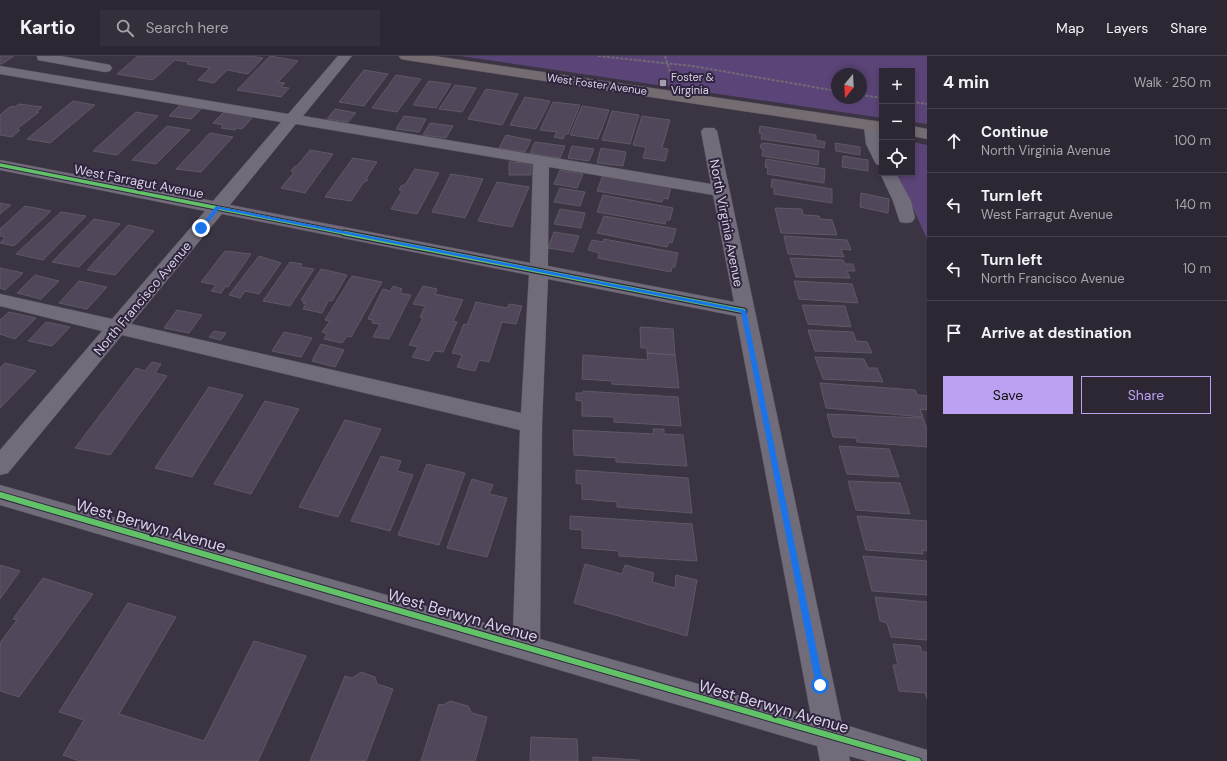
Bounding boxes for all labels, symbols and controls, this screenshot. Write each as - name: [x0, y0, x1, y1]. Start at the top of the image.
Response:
- search box: [100, 10, 380, 46]
- text: Kartio: [20, 15, 76, 40]
- icon: search: [114, 17, 136, 39]
- text: Search here: [146, 18, 228, 38]
- text: Map: [1056, 19, 1084, 37]
- text: Layers: [1106, 19, 1148, 37]
- text: Share: [1170, 19, 1207, 37]
- north arrow: [831, 68, 867, 104]
- map controls: [879, 68, 915, 176]
- button: +: [879, 68, 915, 104]
- street label: West Foster Avenue: [546, 70, 648, 98]
- place label: Foster & Virginia: [671, 70, 714, 97]
- text: 4 min: [943, 71, 989, 93]
- text: Walk · 250 m: [1134, 74, 1211, 91]
- marker: Foster & Virginia: [658, 78, 668, 88]
- button: −: [879, 104, 915, 140]
- text: Continue: [981, 122, 1049, 142]
- icon: ahead: [943, 130, 965, 152]
- text: 100 m: [1174, 132, 1211, 149]
- button: locate: [879, 140, 915, 176]
- text: North Virginia Avenue: [981, 142, 1111, 159]
- street label: North Virginia Avenue: [706, 158, 747, 288]
- street label: West Farragut Avenue: [73, 161, 205, 202]
- text: Turn left: [981, 186, 1042, 206]
- icon: left: [943, 194, 965, 216]
- text: 140 m: [1175, 196, 1211, 213]
- text: West Farragut Avenue: [981, 206, 1113, 223]
- route end: [192, 219, 210, 237]
- street label: North Francisco Avenue: [90, 238, 195, 359]
- text: Turn left: [981, 250, 1042, 270]
- icon: left: [943, 258, 965, 280]
- text: 10 m: [1183, 260, 1211, 277]
- text: North Francisco Avenue: [981, 270, 1125, 287]
- icon: arrive: [943, 322, 965, 344]
- text: Arrive at destination: [981, 323, 1132, 343]
- button: Save: [943, 376, 1073, 414]
- button: Share: [1081, 376, 1211, 414]
- street label: West Berwyn Avenue: [73, 494, 229, 557]
- street label: West Berwyn Avenue: [385, 584, 541, 647]
- street label: West Berwyn Avenue: [696, 675, 852, 738]
- route start: [811, 676, 829, 694]

